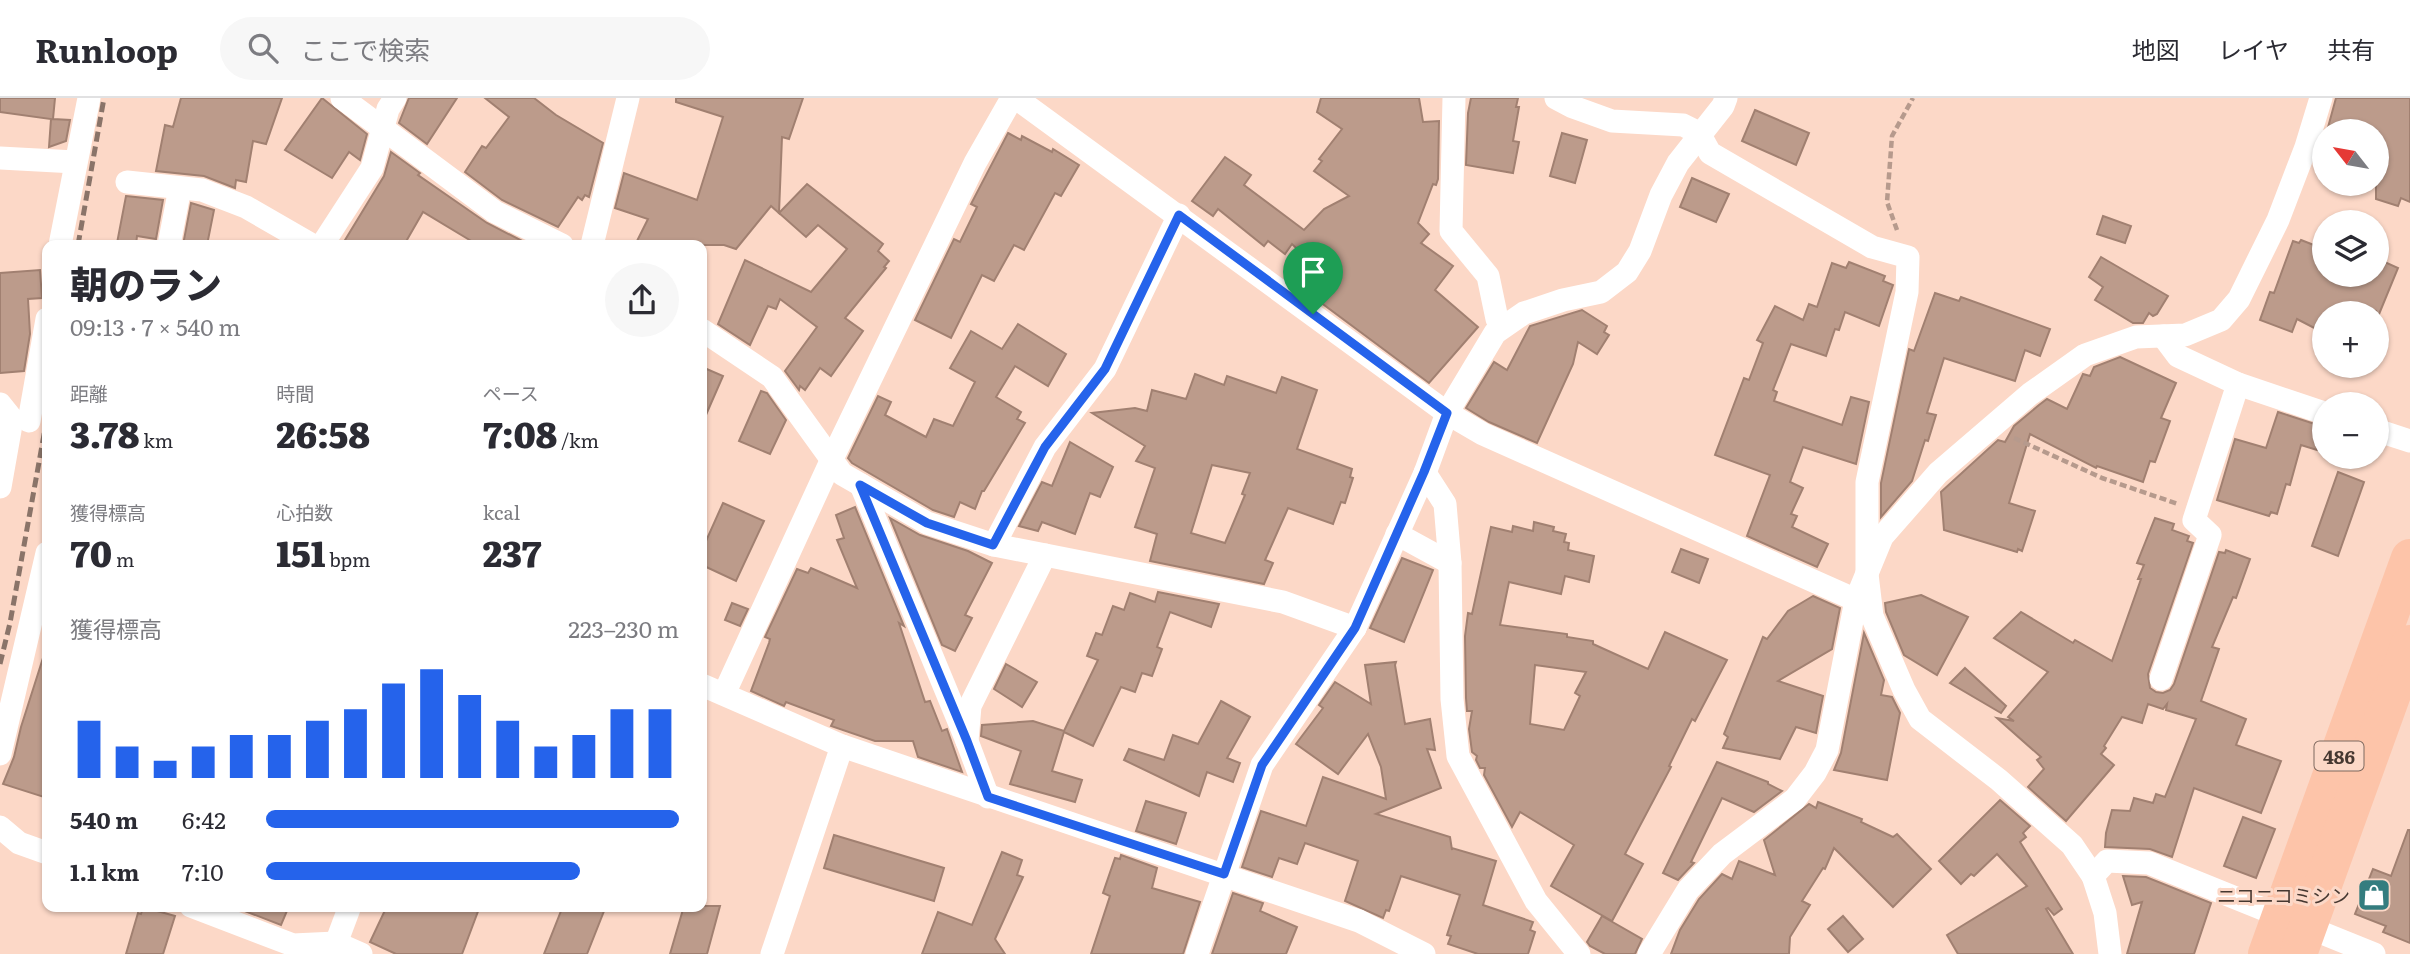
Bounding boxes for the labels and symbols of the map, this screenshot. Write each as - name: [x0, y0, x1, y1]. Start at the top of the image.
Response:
- north arrow: [2312, 119, 2389, 196]
- pin: [1283, 242, 1343, 314]
- road number: 486: [2314, 742, 2364, 770]
- shop icon: ニコニコミシン: [2355, 876, 2393, 914]
- place label: ニコニコミシン: [2217, 881, 2350, 909]

